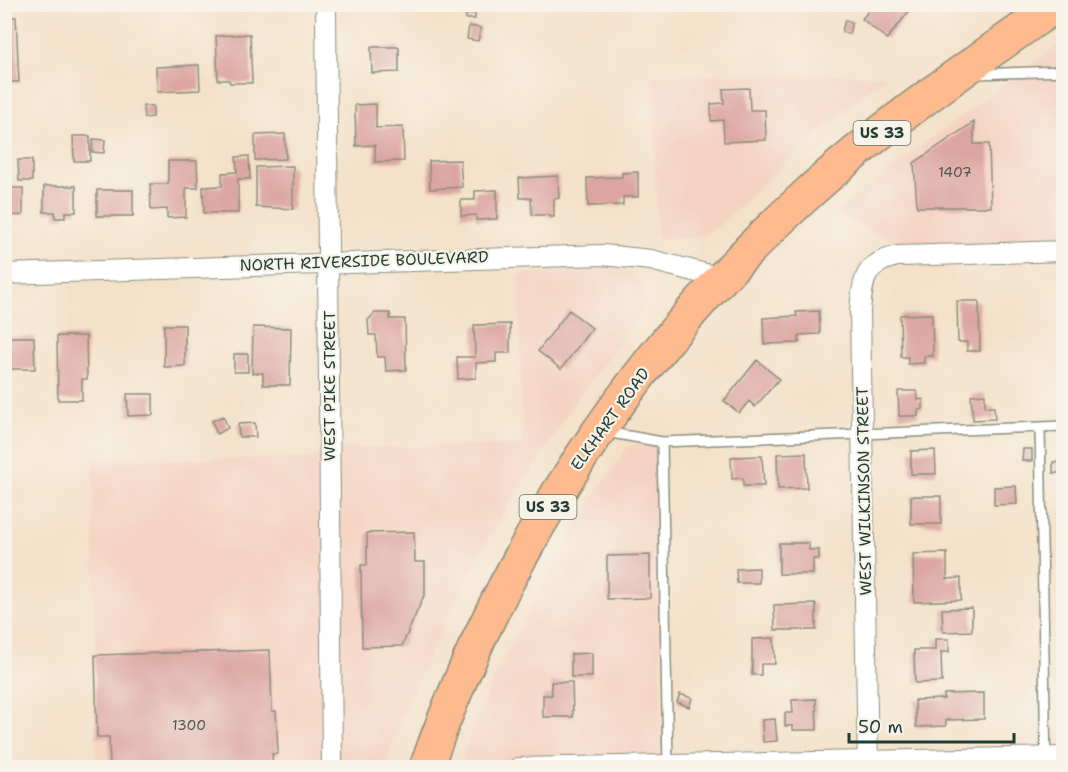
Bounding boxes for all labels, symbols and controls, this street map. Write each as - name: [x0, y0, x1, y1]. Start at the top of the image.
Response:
- road number: US 33: [854, 121, 910, 145]
- house number: 1407: [938, 163, 972, 181]
- street label: NORTH RIVERSIDE BOULEVARD: [239, 246, 489, 276]
- street label: WEST PIKE STREET: [319, 311, 340, 461]
- street label: ELKHART ROAD: [566, 364, 654, 474]
- street label: WEST WILKINSON STREET: [852, 386, 876, 596]
- road number: US 33: [520, 495, 576, 519]
- scale bar: [849, 706, 1014, 744]
- text: 50 m: [858, 715, 903, 739]
- house number: 1300: [172, 716, 206, 734]

